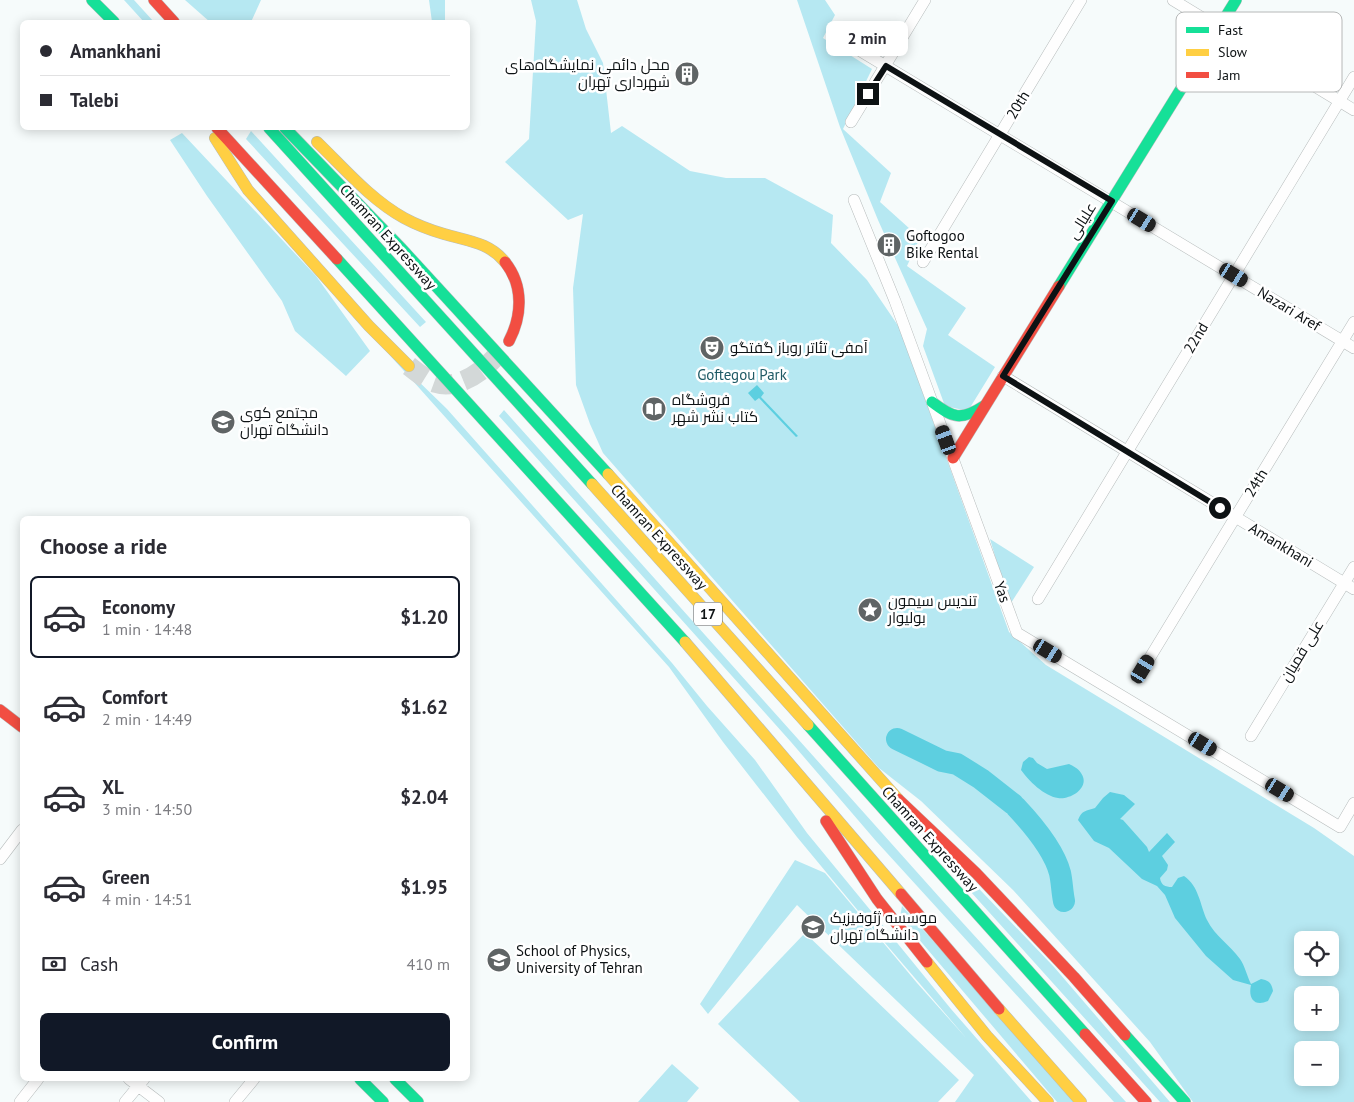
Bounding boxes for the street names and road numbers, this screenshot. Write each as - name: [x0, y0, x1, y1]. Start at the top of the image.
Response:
- street label: 20th: [1002, 87, 1033, 122]
- street label: Chamran Expressway: [336, 180, 441, 293]
- street label: علیالی: [1063, 199, 1101, 243]
- street label: Nazari Aref: [1254, 282, 1325, 336]
- street label: 22nd: [1179, 319, 1212, 357]
- street label: 24th: [1240, 465, 1271, 500]
- street label: Chamran Expressway: [607, 480, 712, 593]
- street label: Amankhani: [1246, 518, 1317, 571]
- street label: Yas: [990, 579, 1015, 605]
- road number: 17: [694, 602, 722, 626]
- street label: علی قمیان: [1276, 616, 1328, 686]
- street label: Chamran Expressway: [878, 782, 983, 895]

